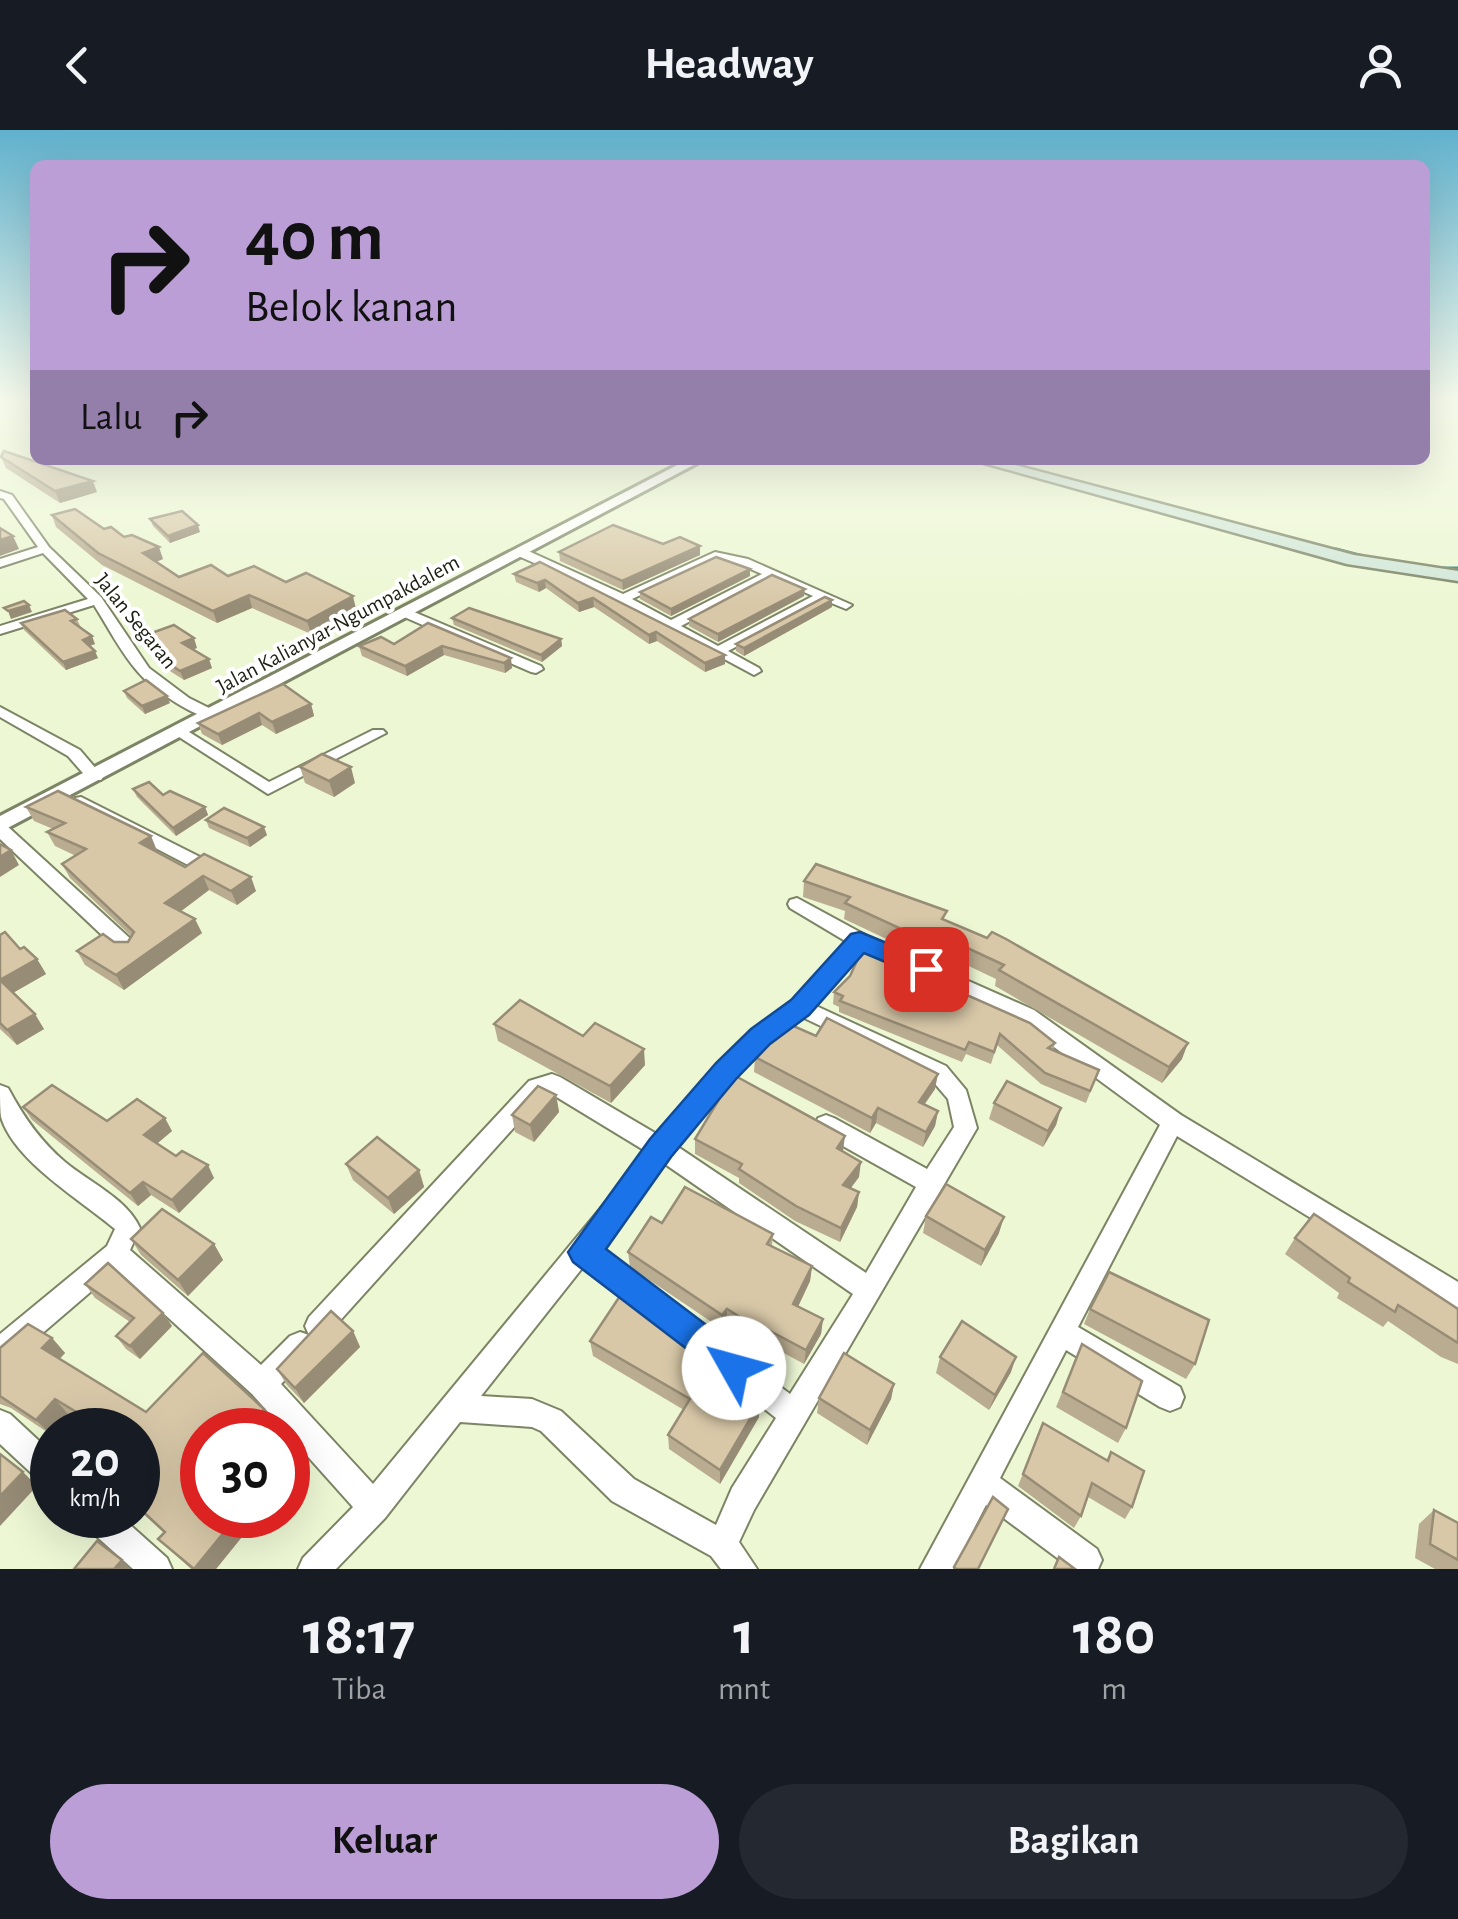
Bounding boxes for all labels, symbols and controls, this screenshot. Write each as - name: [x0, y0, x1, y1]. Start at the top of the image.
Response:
- icon: back: [50, 38, 105, 93]
- icon: person: [1353, 38, 1408, 93]
- text: Headway: [644, 42, 814, 87]
- icon: right: [80, 200, 210, 330]
- text: 40 m: [245, 203, 384, 273]
- text: Belok kanan: [245, 285, 457, 330]
- icon: right: [162, 390, 217, 445]
- text: Lalu: [80, 399, 142, 437]
- street label: Jalan Kalianyar-Ngumpakdalem: [213, 551, 463, 697]
- street label: Jalan Segaran: [91, 569, 181, 673]
- pin: [884, 927, 969, 1012]
- icon: arrive: [899, 942, 954, 997]
- position arrow: [682, 1316, 786, 1420]
- speed limit sign: 30: [180, 1408, 310, 1538]
- text: 20: [70, 1436, 120, 1486]
- text: km/h: [69, 1486, 121, 1511]
- text: 18:17: [303, 1605, 415, 1665]
- text: 1: [733, 1605, 755, 1665]
- text: 180: [1073, 1605, 1155, 1665]
- text: Tiba: [332, 1673, 386, 1705]
- text: mnt: [718, 1673, 770, 1705]
- text: m: [1101, 1673, 1127, 1705]
- button: Keluar: [50, 1784, 719, 1899]
- button: Bagikan: [739, 1784, 1408, 1899]

